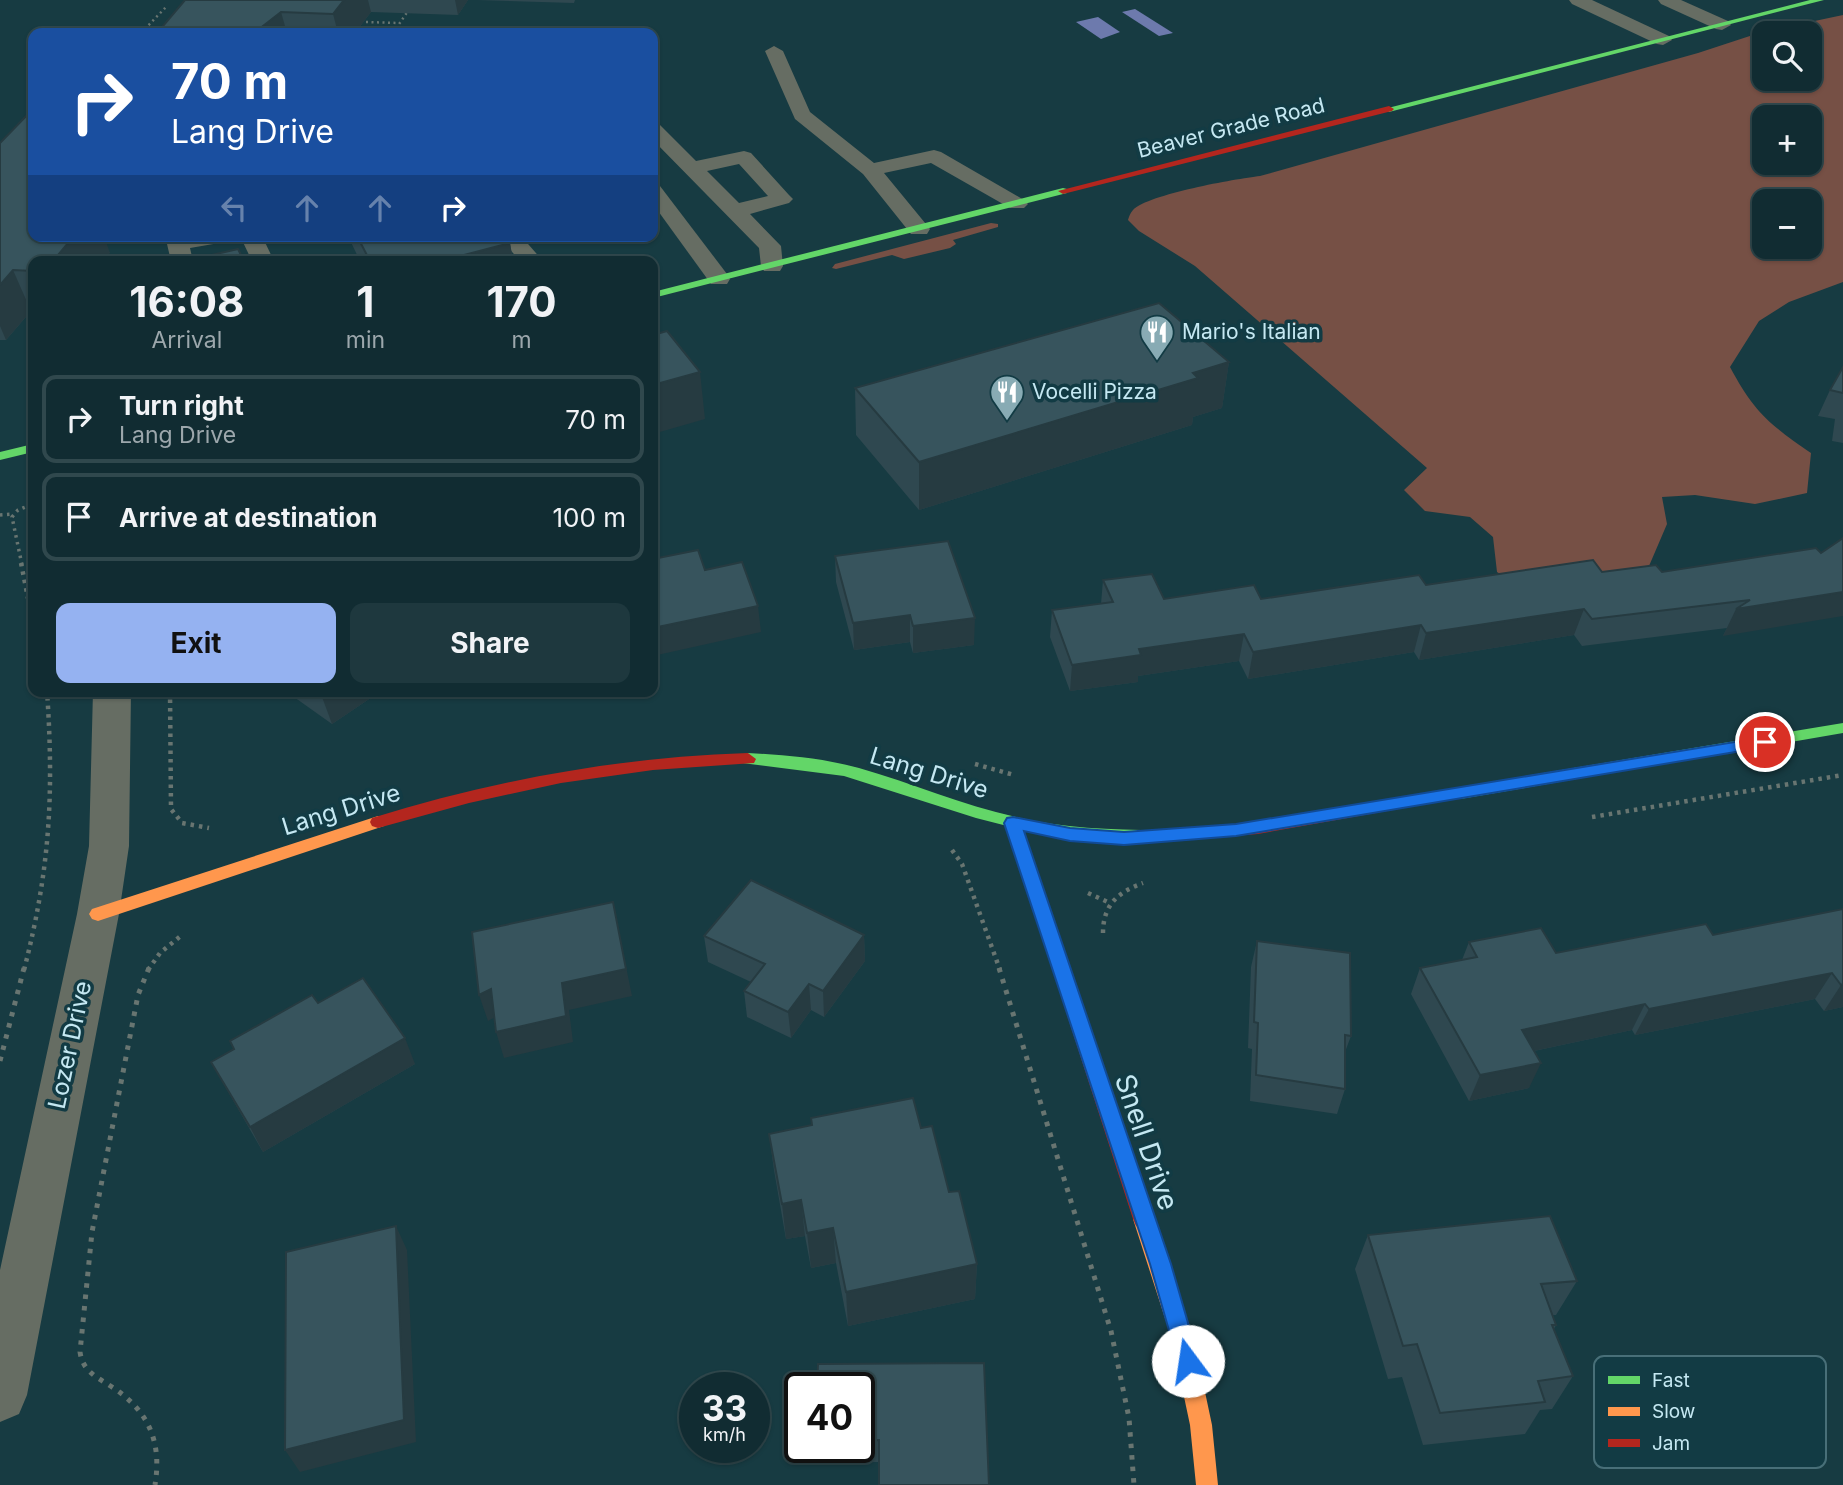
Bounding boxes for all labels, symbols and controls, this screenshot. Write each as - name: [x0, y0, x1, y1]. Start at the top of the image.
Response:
- map controls: [1752, 21, 1822, 259]
- button: search: [1752, 21, 1822, 91]
- text: 70 m: [171, 52, 288, 111]
- icon: right: [56, 56, 147, 147]
- street label: Beaver Grade Road: [1135, 92, 1327, 163]
- button: +: [1752, 105, 1822, 175]
- text: Lang Drive: [171, 112, 334, 151]
- icon: left: [215, 189, 253, 227]
- icon: ahead: [288, 189, 326, 227]
- icon: ahead: [361, 189, 399, 227]
- icon: right: [434, 189, 472, 227]
- button: −: [1752, 189, 1822, 259]
- text: 16:08: [129, 276, 244, 327]
- text: 1: [356, 276, 374, 327]
- text: 170: [486, 276, 557, 327]
- restaurant icon: Mario's Italian: [1138, 313, 1176, 362]
- place label: Mario's Italian: [1182, 319, 1321, 344]
- text: Arrival: [151, 326, 222, 354]
- text: min: [346, 326, 385, 354]
- text: m: [511, 326, 532, 354]
- restaurant icon: Vocelli Pizza: [988, 373, 1026, 422]
- place label: Vocelli Pizza: [1032, 379, 1157, 404]
- text: Turn right: [119, 390, 244, 421]
- icon: right: [60, 400, 98, 438]
- text: 70 m: [565, 404, 626, 435]
- text: Lang Drive: [119, 421, 236, 449]
- icon: arrive: [60, 498, 98, 536]
- text: Arrive at destination: [119, 502, 378, 533]
- text: 100 m: [553, 502, 626, 533]
- button: Exit: [56, 603, 336, 683]
- button: Share: [350, 603, 630, 683]
- pin: [1735, 712, 1795, 772]
- icon: arrive: [1746, 723, 1784, 761]
- street label: Lang Drive: [866, 741, 992, 804]
- street label: Lang Drive: [278, 778, 404, 841]
- street label: Lozer Drive: [42, 978, 97, 1111]
- street label: Snell Drive: [1108, 1069, 1186, 1215]
- position arrow: [1151, 1324, 1225, 1398]
- legend: [1594, 1356, 1826, 1468]
- text: Fast: [1652, 1369, 1690, 1392]
- speed limit sign: 40: [784, 1372, 875, 1463]
- text: 33: [702, 1387, 747, 1429]
- text: Slow: [1652, 1400, 1695, 1423]
- text: km/h: [703, 1424, 746, 1445]
- text: Jam: [1652, 1432, 1690, 1455]

